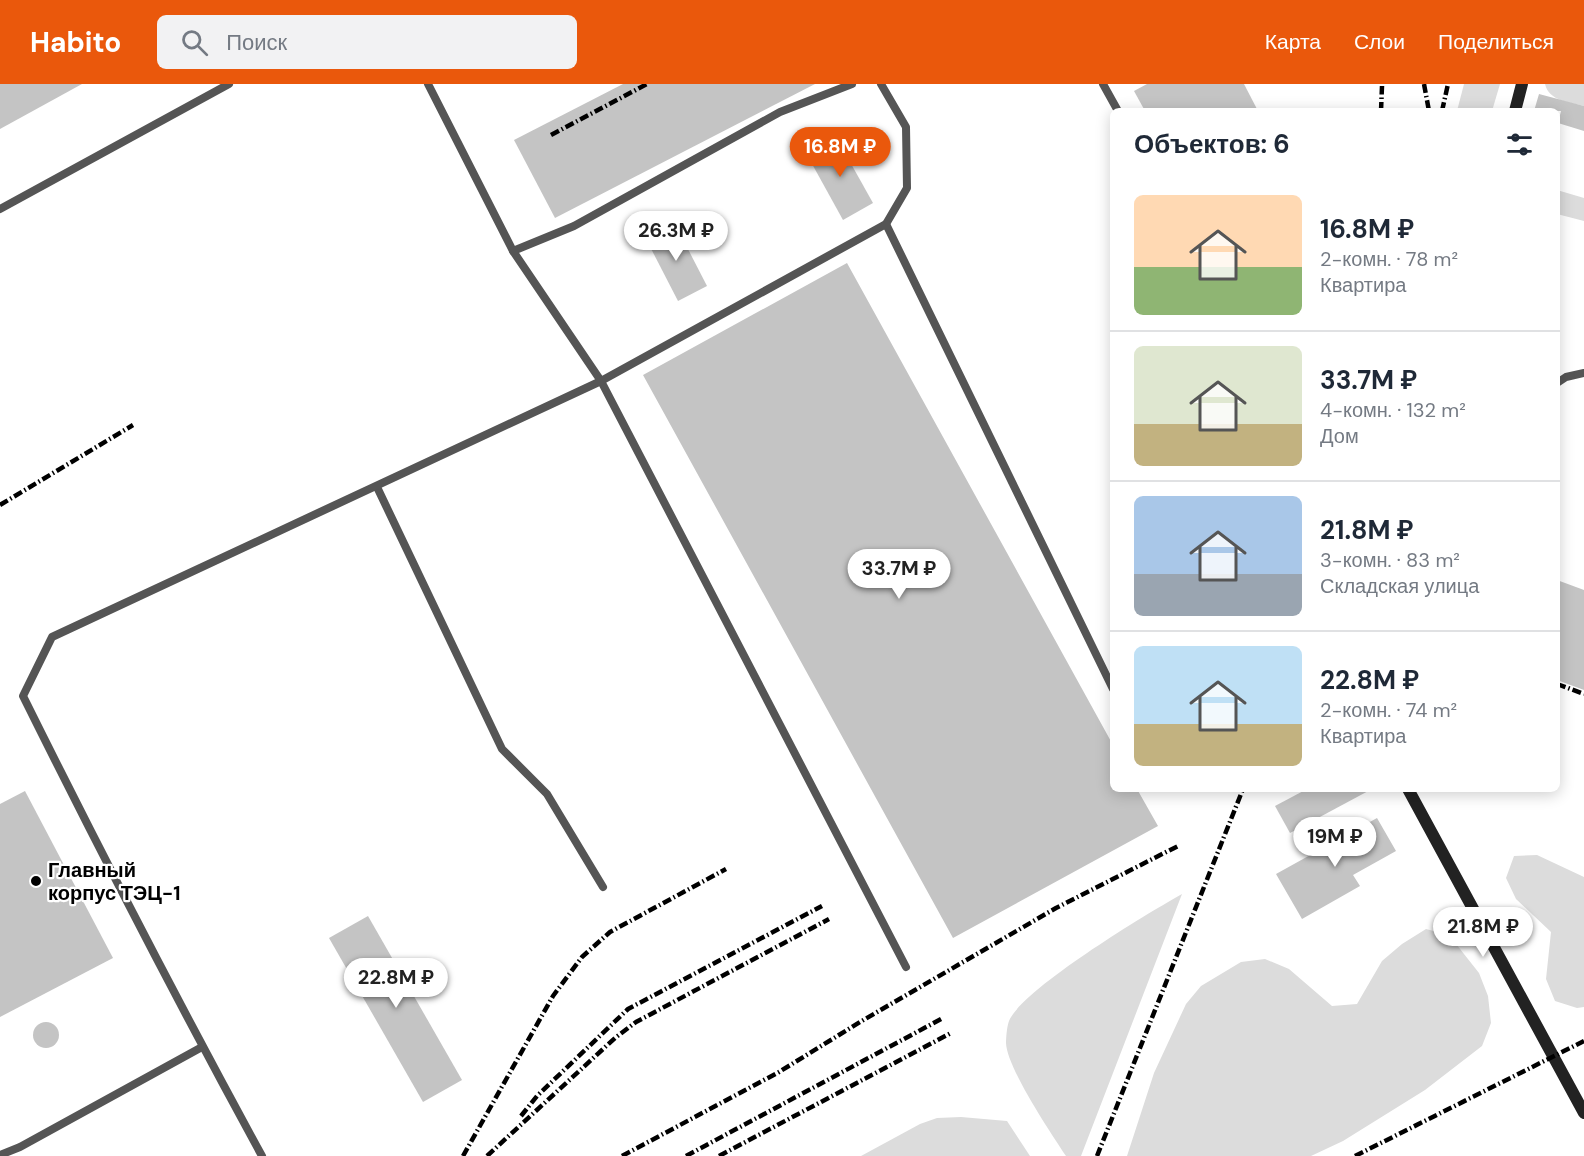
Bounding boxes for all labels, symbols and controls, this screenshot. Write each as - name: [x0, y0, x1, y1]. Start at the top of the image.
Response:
- search box: [157, 15, 577, 69]
- text: Habito: [30, 24, 121, 61]
- icon: search: [178, 26, 211, 59]
- text: Поиск: [226, 28, 287, 57]
- text: Карта: [1265, 28, 1321, 56]
- text: Слои: [1354, 28, 1405, 56]
- text: Поделиться: [1438, 28, 1554, 56]
- pin: 16.8M ₽: [785, 127, 895, 178]
- text: Объектов: 6: [1134, 127, 1290, 161]
- icon: filters: [1503, 128, 1536, 161]
- text: 16.8M ₽: [804, 133, 876, 159]
- pin: 26.3M ₽: [621, 211, 731, 262]
- text: 16.8M ₽: [1320, 212, 1414, 246]
- text: 26.3M ₽: [638, 217, 714, 243]
- icon: home: [1182, 219, 1254, 291]
- text: 2-комн. · 78 m²: [1320, 246, 1458, 272]
- text: Квартира: [1320, 272, 1406, 298]
- text: 33.7M ₽: [1320, 363, 1417, 397]
- icon: home: [1182, 370, 1254, 442]
- text: 4-комн. · 132 m²: [1320, 397, 1466, 423]
- text: Дом: [1320, 423, 1359, 449]
- text: 21.8M ₽: [1320, 513, 1414, 547]
- icon: home: [1182, 520, 1254, 592]
- text: 3-комн. · 83 m²: [1320, 547, 1460, 573]
- pin: 33.7M ₽: [844, 549, 954, 600]
- text: 33.7M ₽: [862, 555, 936, 581]
- text: Складская улица: [1320, 573, 1479, 599]
- text: 22.8M ₽: [1320, 663, 1419, 697]
- icon: home: [1182, 670, 1254, 742]
- text: 2-комн. · 74 m²: [1320, 697, 1457, 723]
- text: Квартира: [1320, 723, 1406, 749]
- pin: 19M ₽: [1293, 817, 1377, 868]
- text: 19M ₽: [1307, 823, 1363, 849]
- place label: Главный корпус ТЭЦ-1: [48, 857, 181, 906]
- marker: Главный корпус ТЭЦ-1: [29, 874, 43, 888]
- pin: 21.8M ₽: [1428, 907, 1538, 958]
- text: 21.8M ₽: [1447, 913, 1519, 939]
- pin: 22.8M ₽: [341, 958, 451, 1009]
- text: 22.8M ₽: [358, 964, 434, 990]

